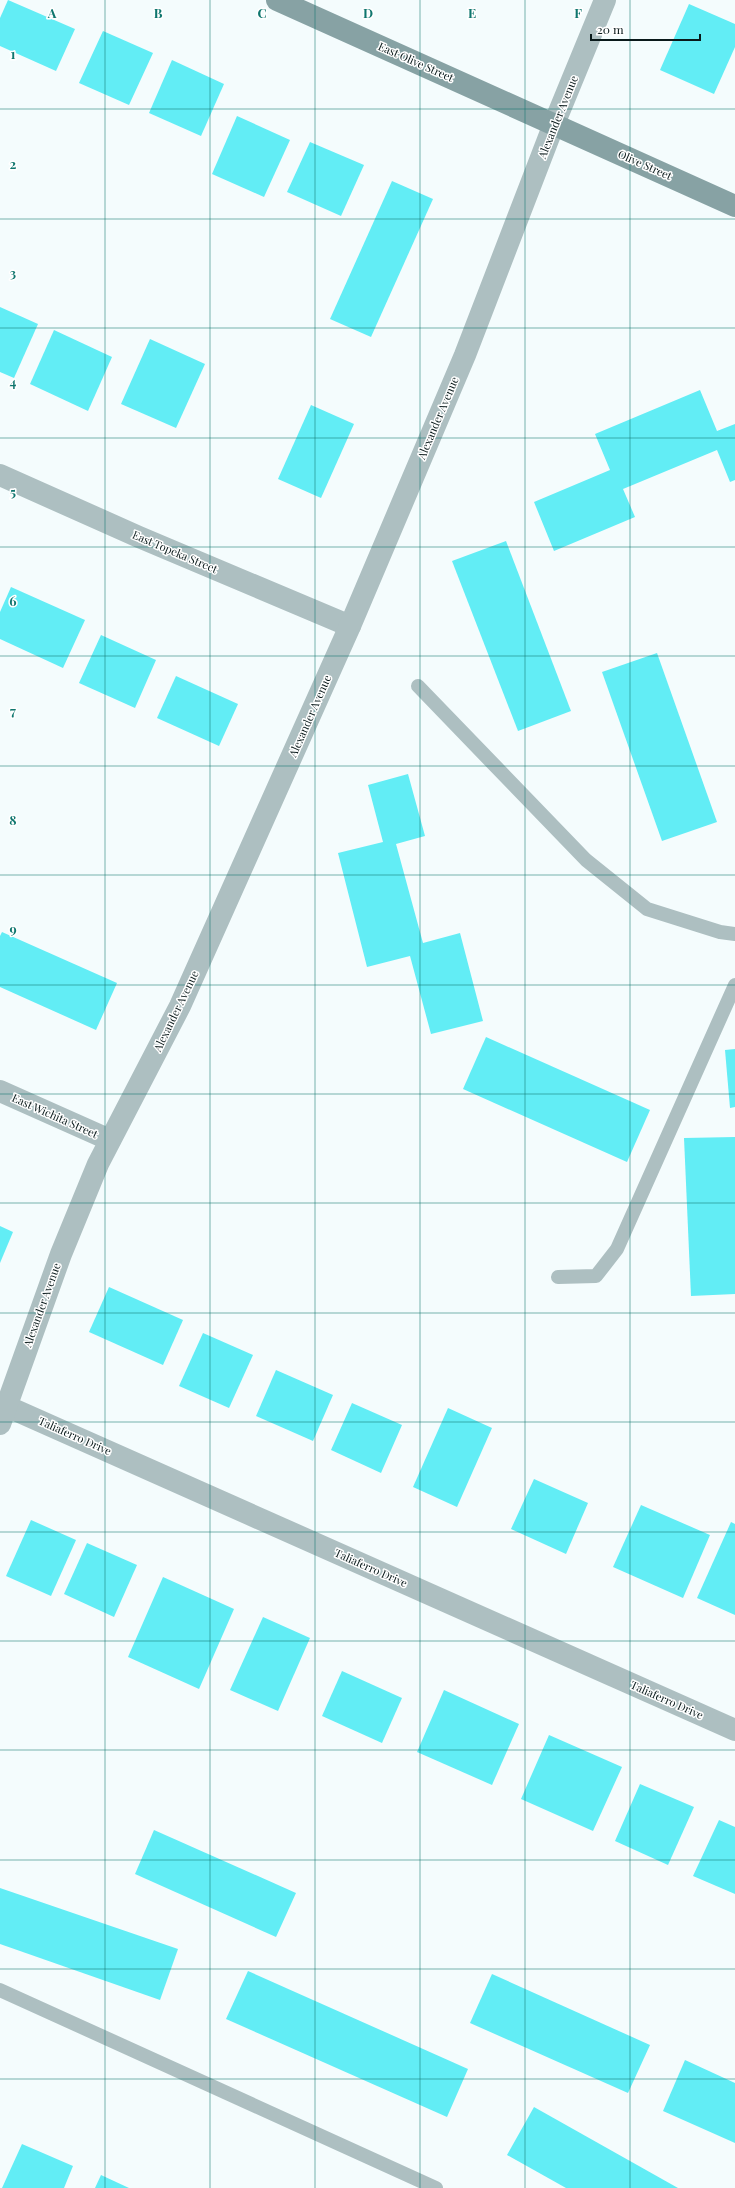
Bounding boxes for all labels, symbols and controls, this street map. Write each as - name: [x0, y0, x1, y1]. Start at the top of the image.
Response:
- text: A: [47, 4, 57, 21]
- text: B: [154, 4, 163, 21]
- text: C: [257, 4, 267, 21]
- text: D: [363, 4, 373, 21]
- text: E: [468, 4, 476, 21]
- text: F: [574, 4, 582, 21]
- scale bar: [591, 16, 700, 42]
- text: 20 m: [597, 21, 624, 37]
- street label: East Olive Street: [376, 38, 456, 85]
- text: 1: [11, 45, 16, 62]
- street label: Alexander Avenue: [534, 73, 581, 162]
- street label: Olive Street: [616, 146, 675, 183]
- text: 2: [10, 155, 17, 172]
- text: 3: [10, 264, 16, 281]
- text: 4: [10, 373, 17, 390]
- street label: Alexander Avenue: [413, 374, 462, 462]
- text: 5: [10, 483, 16, 500]
- street label: East Topeka Street: [130, 527, 220, 576]
- text: 6: [9, 592, 17, 609]
- street label: Alexander Avenue: [284, 672, 335, 760]
- text: 7: [10, 702, 16, 719]
- text: 8: [9, 811, 17, 828]
- text: 9: [9, 920, 17, 937]
- street label: Alexander Avenue: [149, 967, 202, 1055]
- street label: East Wichita Street: [10, 1090, 101, 1141]
- street label: Alexander Avenue: [19, 1260, 64, 1350]
- street label: Taliaferro Drive: [36, 1413, 114, 1458]
- street label: Taliaferro Drive: [332, 1545, 410, 1590]
- street label: Taliaferro Drive: [628, 1677, 706, 1722]

